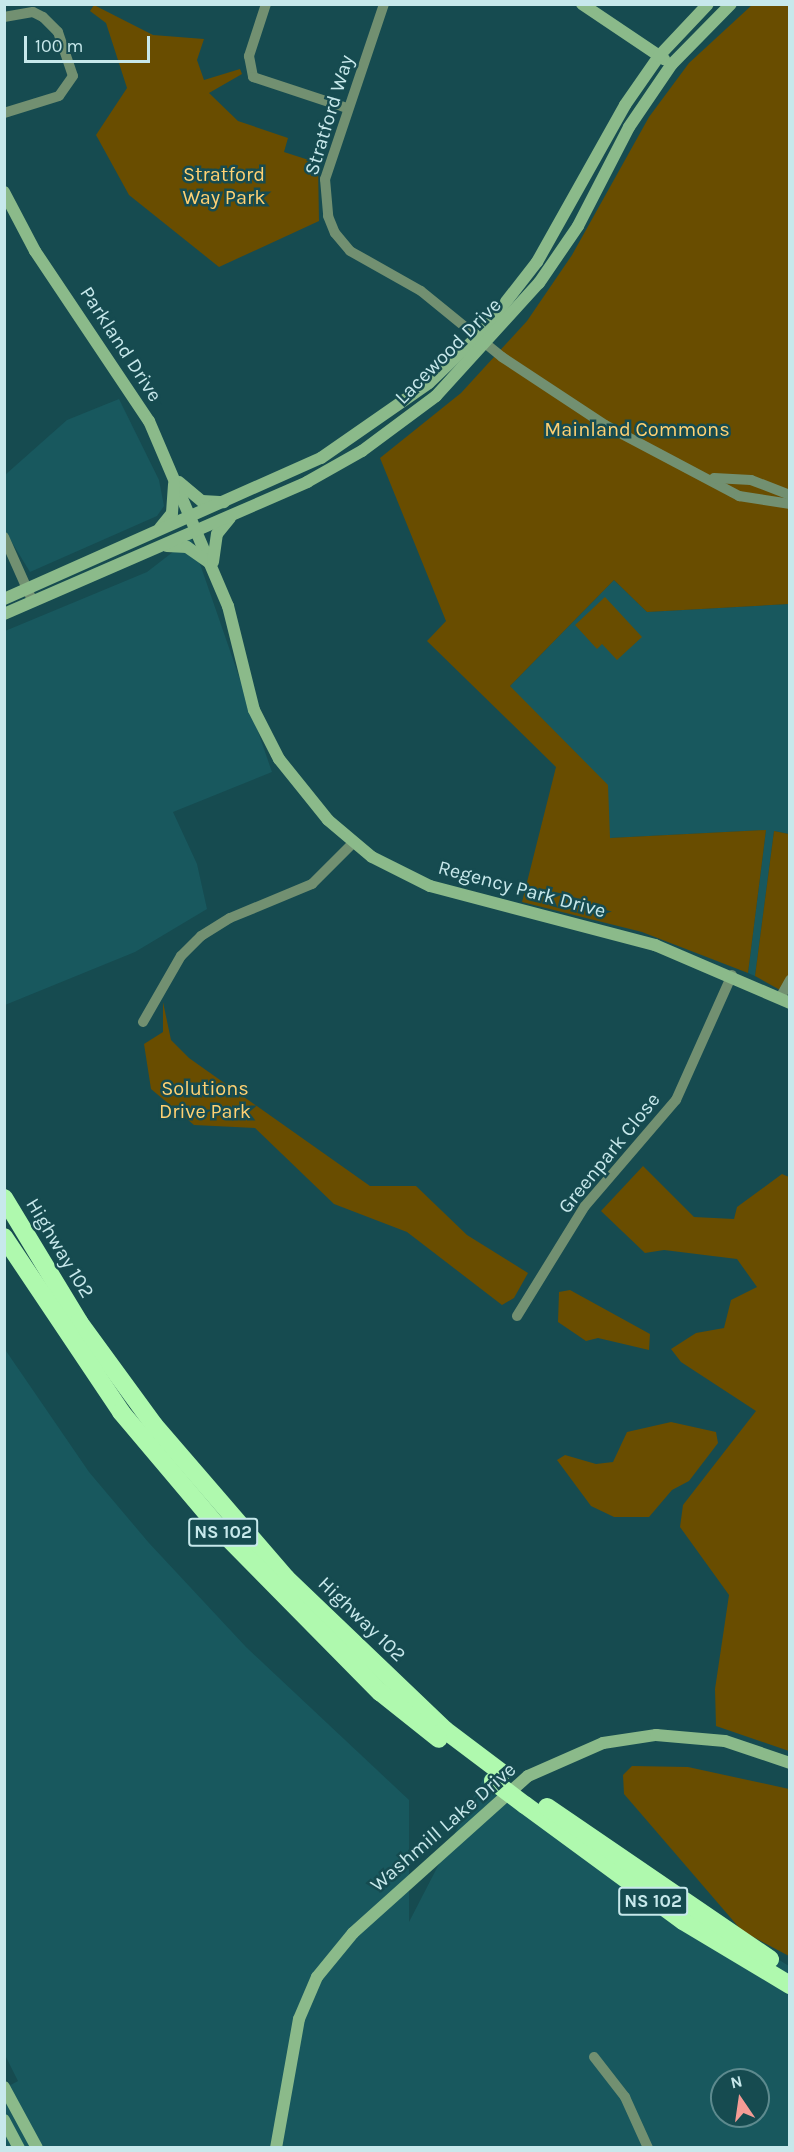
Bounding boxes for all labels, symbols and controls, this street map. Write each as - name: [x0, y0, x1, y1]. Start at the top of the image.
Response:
- scale bar: [27, 24, 153, 62]
- text: 100 m: [35, 35, 83, 57]
- street label: Stratford Way: [299, 52, 359, 178]
- park label: Stratford Way Park: [183, 162, 265, 209]
- street label: Parkland Drive: [75, 282, 167, 406]
- street label: Lacewood Drive: [390, 293, 506, 409]
- park label: Mainland Commons: [544, 417, 730, 441]
- street label: Regency Park Drive: [436, 855, 608, 923]
- park label: Solutions Drive Park: [159, 1077, 251, 1124]
- street label: Greenpark Close: [553, 1088, 665, 1218]
- street label: Highway 102: [21, 1194, 99, 1302]
- road number: NS 102: [187, 1517, 259, 1547]
- street label: Highway 102: [313, 1571, 411, 1667]
- street label: Washmill Lake Drive: [365, 1757, 521, 1897]
- road number: NS 102: [617, 1886, 689, 1916]
- north arrow: [710, 2068, 770, 2128]
- text: N: [729, 2071, 744, 2092]

